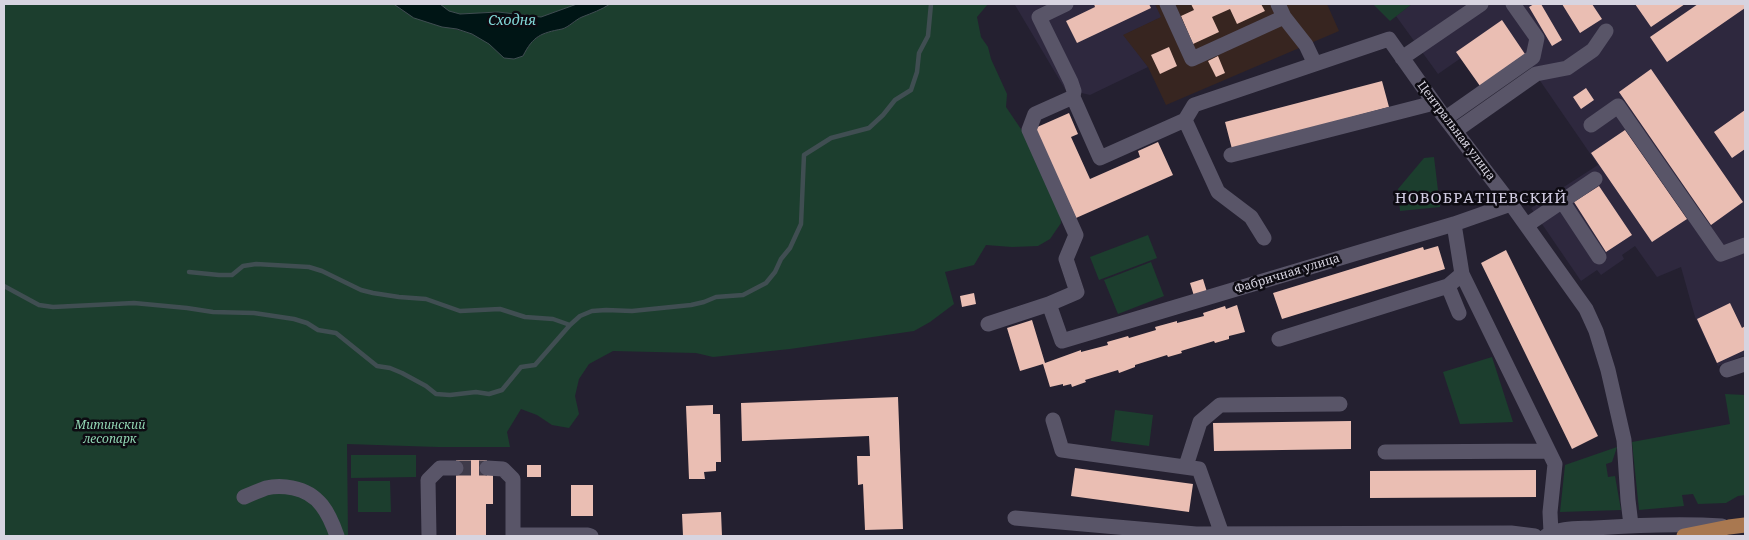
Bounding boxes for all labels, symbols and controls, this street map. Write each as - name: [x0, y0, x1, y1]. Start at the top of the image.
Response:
- water label: Сходня: [488, 13, 536, 29]
- street label: Центральная улица: [1414, 79, 1498, 183]
- district label: НОВОБРАТЦЕВСКИЙ: [1393, 190, 1569, 208]
- street label: Фабричная улица: [1233, 251, 1341, 297]
- park label: Митинский лесопарк: [75, 419, 145, 447]

